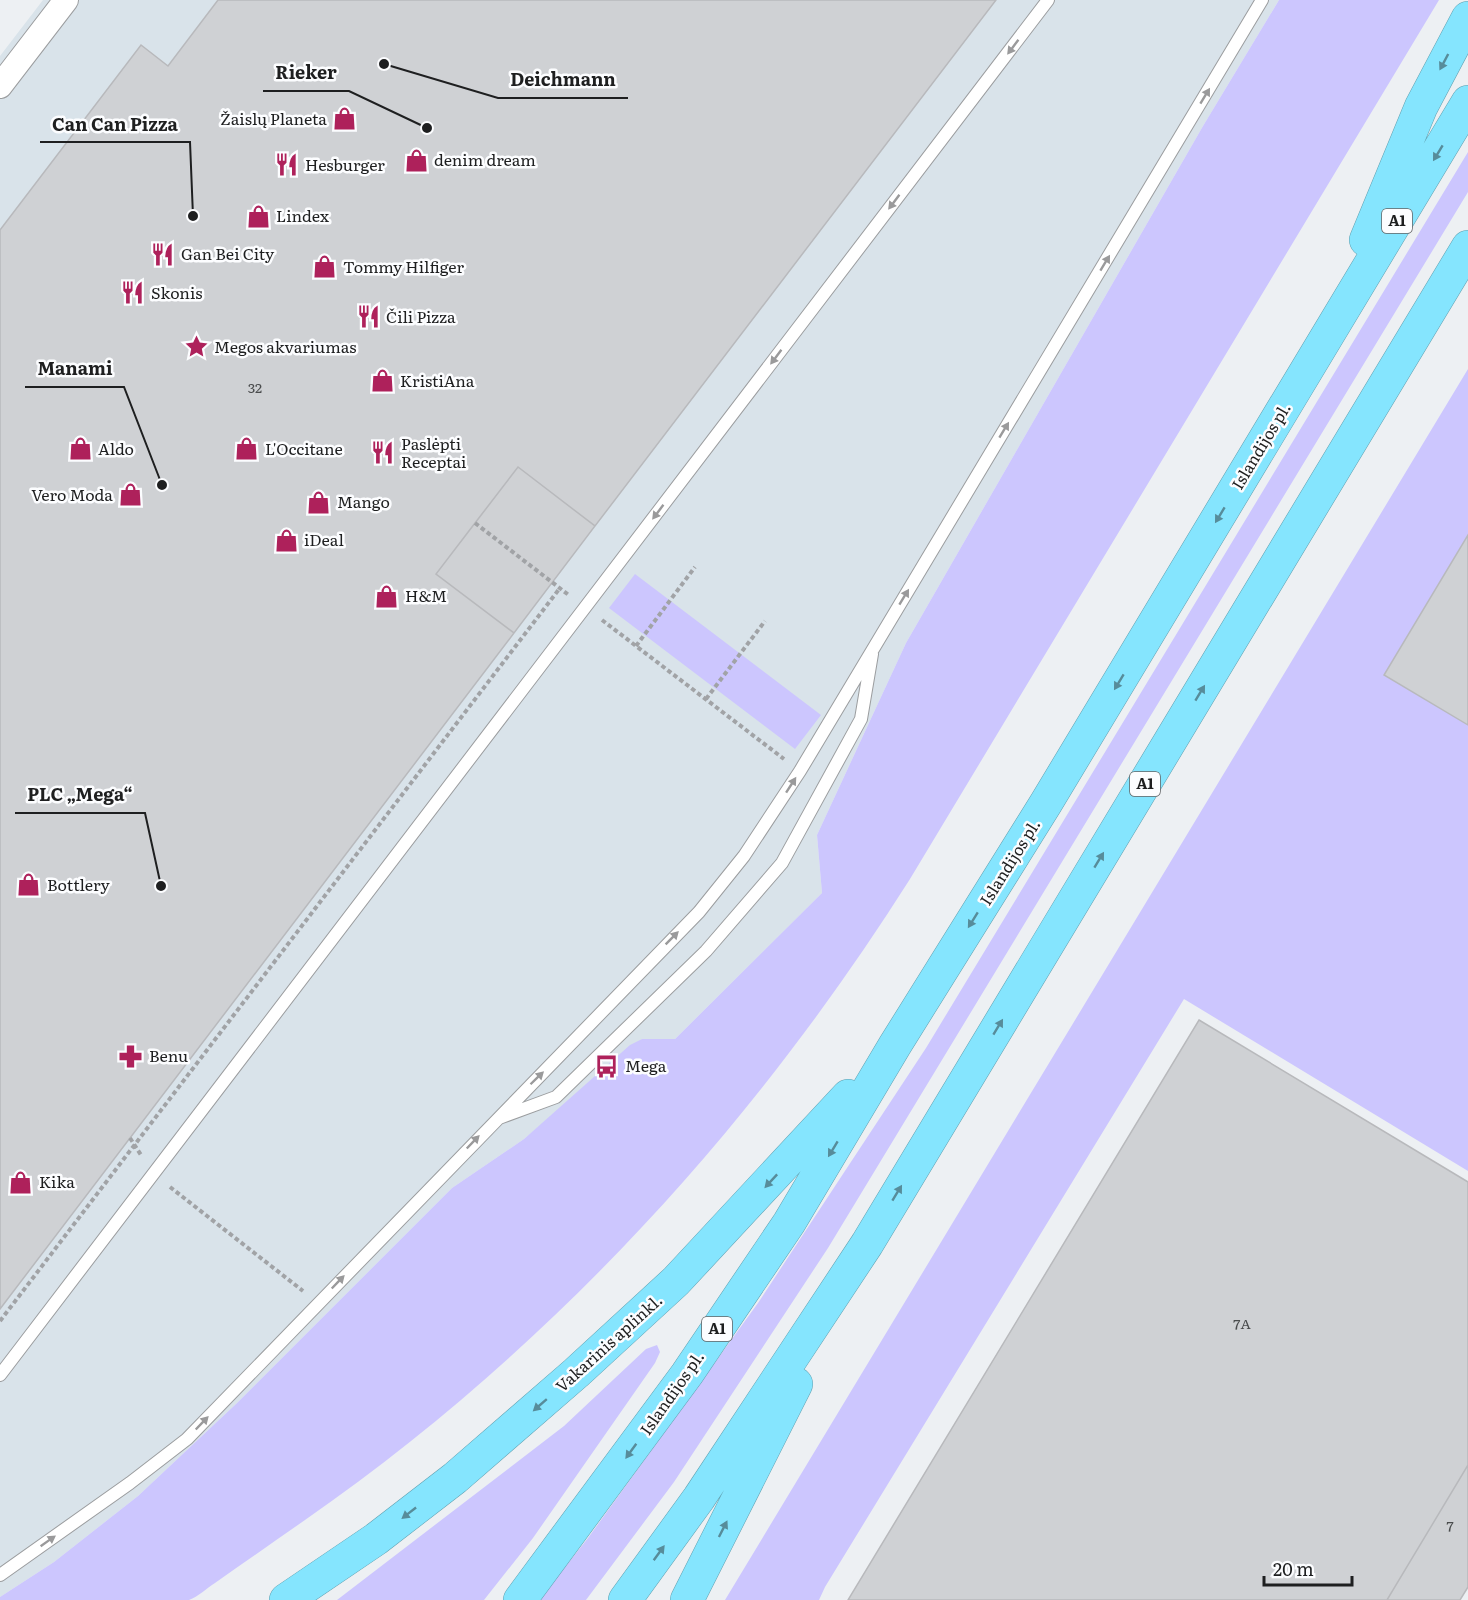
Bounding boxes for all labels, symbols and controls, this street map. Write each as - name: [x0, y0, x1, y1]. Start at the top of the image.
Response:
- one-way arrow: [1007, 39, 1019, 54]
- one-way arrow: [1439, 54, 1449, 71]
- callout: Rieker: [263, 55, 349, 91]
- text: Rieker: [275, 58, 337, 85]
- callout: Deichmann: [498, 62, 628, 98]
- text: Deichmann: [510, 65, 616, 92]
- one-way arrow: [1200, 88, 1211, 104]
- callout: Can Can Pizza: [40, 106, 190, 142]
- place label: Žaislų Planeta: [220, 106, 327, 130]
- shop icon: Žaislų Planeta: [332, 106, 358, 132]
- text: Can Can Pizza: [52, 110, 179, 137]
- one-way arrow: [1432, 145, 1443, 161]
- shop icon: denim dream: [403, 147, 429, 173]
- place label: denim dream: [434, 147, 536, 171]
- restaurant icon: Hesburger: [274, 152, 300, 178]
- place label: Hesburger: [305, 152, 385, 176]
- one-way arrow: [889, 194, 901, 209]
- shop icon: Lindex: [245, 203, 271, 229]
- place label: Lindex: [276, 203, 330, 227]
- road number: A1: [1382, 209, 1412, 233]
- restaurant icon: Gan Bei City: [150, 241, 176, 267]
- place label: Gan Bei City: [181, 241, 275, 265]
- shop icon: Tommy Hilfiger: [312, 254, 338, 280]
- place label: Tommy Hilfiger: [343, 254, 464, 278]
- one-way arrow: [1099, 255, 1110, 271]
- restaurant icon: Skonis: [120, 280, 146, 306]
- place label: Skonis: [151, 280, 203, 304]
- restaurant icon: Čili Pizza: [355, 304, 381, 330]
- place label: Čili Pizza: [386, 304, 456, 328]
- place icon: Megos akvariumas: [183, 334, 209, 360]
- place label: Megos akvariumas: [214, 334, 356, 358]
- one-way arrow: [771, 349, 783, 364]
- callout: Manami: [25, 351, 124, 387]
- text: Manami: [38, 354, 113, 381]
- shop icon: KristiAna: [369, 368, 395, 394]
- place label: KristiAna: [400, 368, 475, 392]
- house number: 32: [248, 377, 262, 397]
- street label: Islandijos pl.: [1225, 397, 1296, 494]
- one-way arrow: [999, 422, 1010, 438]
- place label: Paslėpti Receptai: [401, 431, 466, 473]
- shop icon: Aldo: [67, 436, 93, 462]
- place label: Aldo: [98, 436, 134, 460]
- shop icon: L'Occitane: [234, 436, 260, 462]
- place label: L'Occitane: [265, 436, 343, 460]
- restaurant icon: Paslėpti Receptai: [370, 440, 396, 466]
- place label: Vero Moda: [31, 482, 113, 506]
- shop icon: Vero Moda: [118, 482, 144, 508]
- shop icon: Mango: [306, 489, 332, 515]
- place label: Mango: [337, 489, 390, 513]
- one-way arrow: [652, 504, 664, 519]
- one-way arrow: [1214, 507, 1225, 523]
- shop icon: iDeal: [273, 527, 299, 553]
- place label: iDeal: [304, 527, 344, 551]
- shop icon: H&M: [374, 583, 400, 609]
- place label: H&M: [405, 583, 447, 607]
- one-way arrow: [898, 589, 909, 605]
- one-way arrow: [1114, 674, 1124, 691]
- one-way arrow: [1194, 685, 1205, 701]
- road number: A1: [1130, 772, 1160, 796]
- one-way arrow: [786, 776, 797, 793]
- callout: PLC „Mega“: [15, 777, 145, 813]
- text: PLC „Mega“: [27, 780, 133, 807]
- street label: Islandijos pl.: [973, 814, 1045, 909]
- one-way arrow: [1094, 852, 1105, 868]
- shop icon: Bottlery: [16, 872, 42, 898]
- place label: Bottlery: [47, 872, 111, 896]
- one-way arrow: [968, 912, 979, 928]
- one-way arrow: [665, 932, 679, 946]
- one-way arrow: [993, 1019, 1004, 1035]
- pharmacy icon: Benu: [118, 1043, 144, 1069]
- place label: Benu: [149, 1043, 188, 1067]
- bus stop icon: Mega: [594, 1053, 620, 1079]
- place label: Mega: [625, 1053, 667, 1077]
- one-way arrow: [529, 1072, 543, 1086]
- one-way arrow: [466, 1135, 480, 1150]
- one-way arrow: [827, 1141, 838, 1157]
- shop icon: Kika: [8, 1169, 34, 1195]
- place label: Kika: [39, 1169, 75, 1193]
- one-way arrow: [764, 1174, 778, 1188]
- one-way arrow: [892, 1185, 903, 1201]
- one-way arrow: [330, 1276, 344, 1290]
- street label: Vakarinis aplinkl.: [550, 1288, 667, 1397]
- house number: 7A: [1233, 1313, 1251, 1333]
- road number: A1: [702, 1317, 732, 1341]
- street label: Islandijos pl.: [633, 1345, 709, 1439]
- one-way arrow: [532, 1398, 547, 1412]
- one-way arrow: [195, 1416, 209, 1430]
- one-way arrow: [625, 1442, 637, 1458]
- one-way arrow: [401, 1507, 417, 1520]
- house number: 7: [1446, 1515, 1454, 1535]
- one-way arrow: [717, 1520, 727, 1538]
- one-way arrow: [40, 1536, 56, 1547]
- one-way arrow: [653, 1545, 665, 1561]
- scale bar: [1264, 1549, 1352, 1587]
- text: 20 m: [1273, 1555, 1314, 1582]

